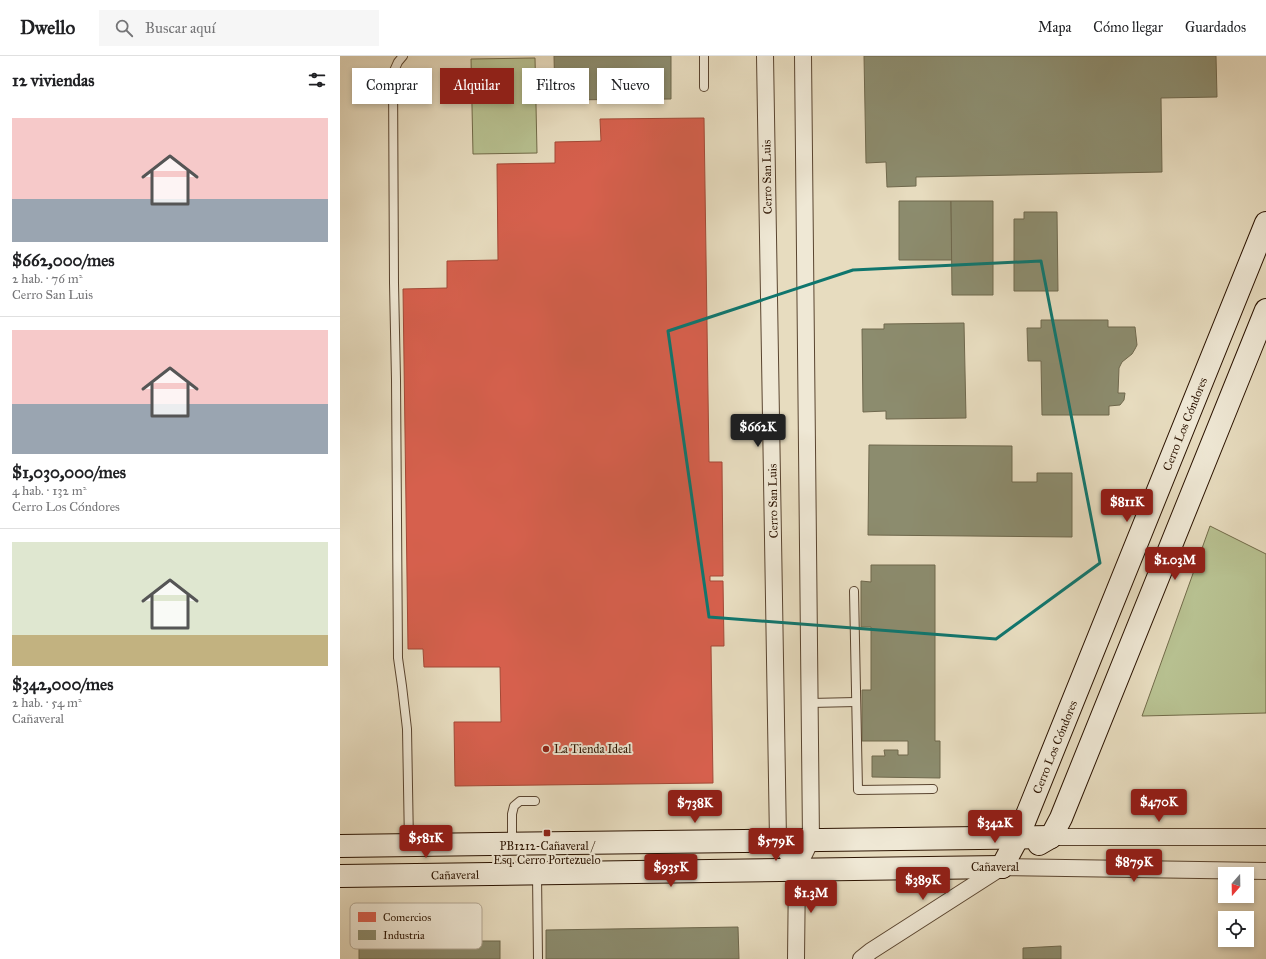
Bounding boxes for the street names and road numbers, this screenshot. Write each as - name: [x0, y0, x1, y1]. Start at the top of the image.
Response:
- street label: Cerro San Luis: [759, 139, 775, 215]
- street label: Cerro Los Cóndores: [1160, 375, 1210, 473]
- street label: Cerro San Luis: [765, 463, 781, 539]
- street label: Cerro Los Cóndores: [1030, 698, 1080, 796]
- street label: Cañaveral: [971, 860, 1020, 874]
- street label: Cañaveral: [431, 868, 480, 882]

